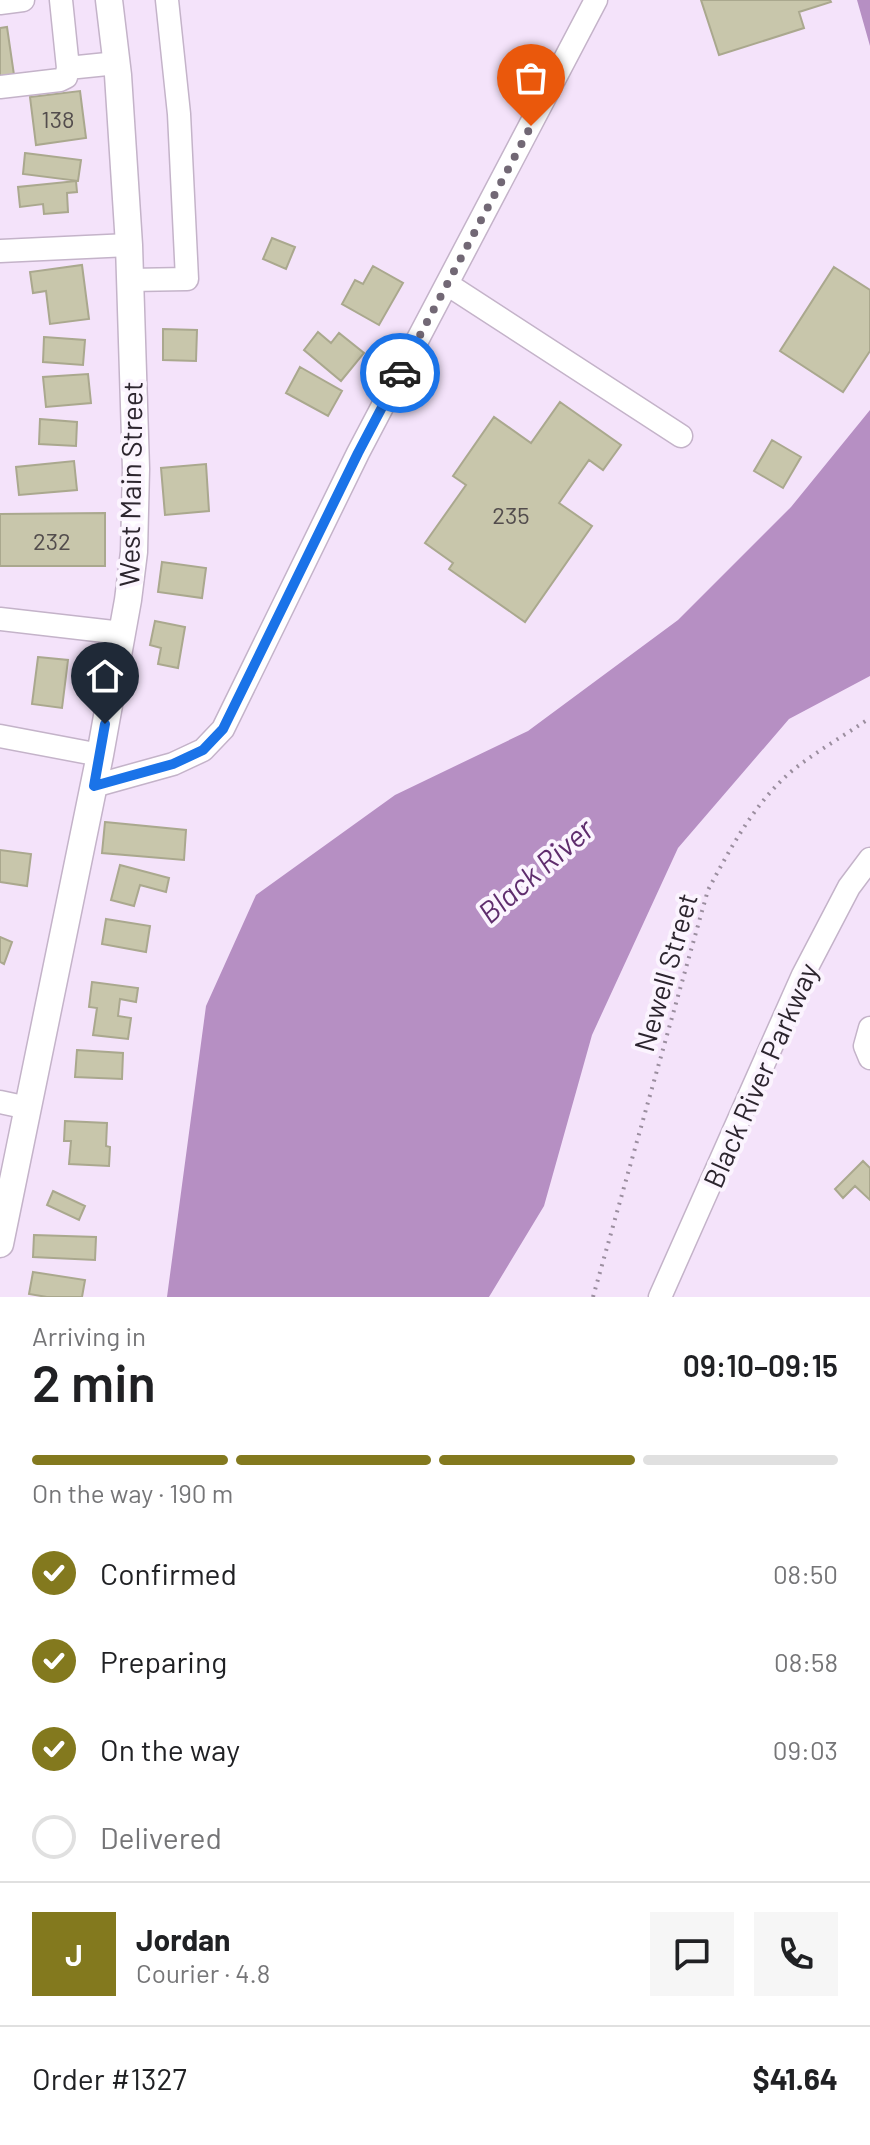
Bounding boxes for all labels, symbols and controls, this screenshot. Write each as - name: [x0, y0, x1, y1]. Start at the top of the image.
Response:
- pin: [497, 44, 565, 126]
- icon: bag: [509, 56, 553, 100]
- house number: 138: [41, 104, 75, 133]
- courier: [360, 333, 440, 413]
- icon: car: [378, 351, 422, 395]
- street label: West Main Street: [111, 381, 149, 587]
- house number: 235: [492, 500, 530, 529]
- house number: 232: [33, 526, 71, 555]
- pin: [71, 642, 139, 724]
- icon: home: [83, 654, 127, 698]
- water label: Black River: [470, 809, 601, 930]
- street label: Newell Street: [626, 889, 704, 1055]
- street label: Black River Parkway: [695, 957, 825, 1193]
- text: Arriving in: [32, 1320, 146, 1351]
- text: 09:10–09:15: [683, 1347, 838, 1383]
- text: 2 min: [32, 1350, 156, 1412]
- text: On the way · 190 m: [32, 1477, 233, 1508]
- icon: check: [32, 1551, 76, 1595]
- text: Confirmed: [100, 1555, 237, 1591]
- text: 08:50: [773, 1558, 838, 1589]
- icon: check: [32, 1639, 76, 1683]
- text: Preparing: [100, 1643, 227, 1679]
- text: 08:58: [774, 1646, 838, 1677]
- icon: check: [32, 1727, 76, 1771]
- text: On the way: [100, 1731, 240, 1767]
- text: 09:03: [773, 1734, 838, 1765]
- text: Delivered: [100, 1819, 222, 1855]
- button: chat: [650, 1912, 734, 1996]
- button: phone: [754, 1912, 838, 1996]
- text: Jordan: [136, 1921, 231, 1957]
- text: J: [65, 1936, 83, 1972]
- text: Courier · 4.8: [136, 1957, 270, 1988]
- text: Order #1327: [32, 2060, 187, 2096]
- text: $41.64: [753, 2060, 838, 2096]

